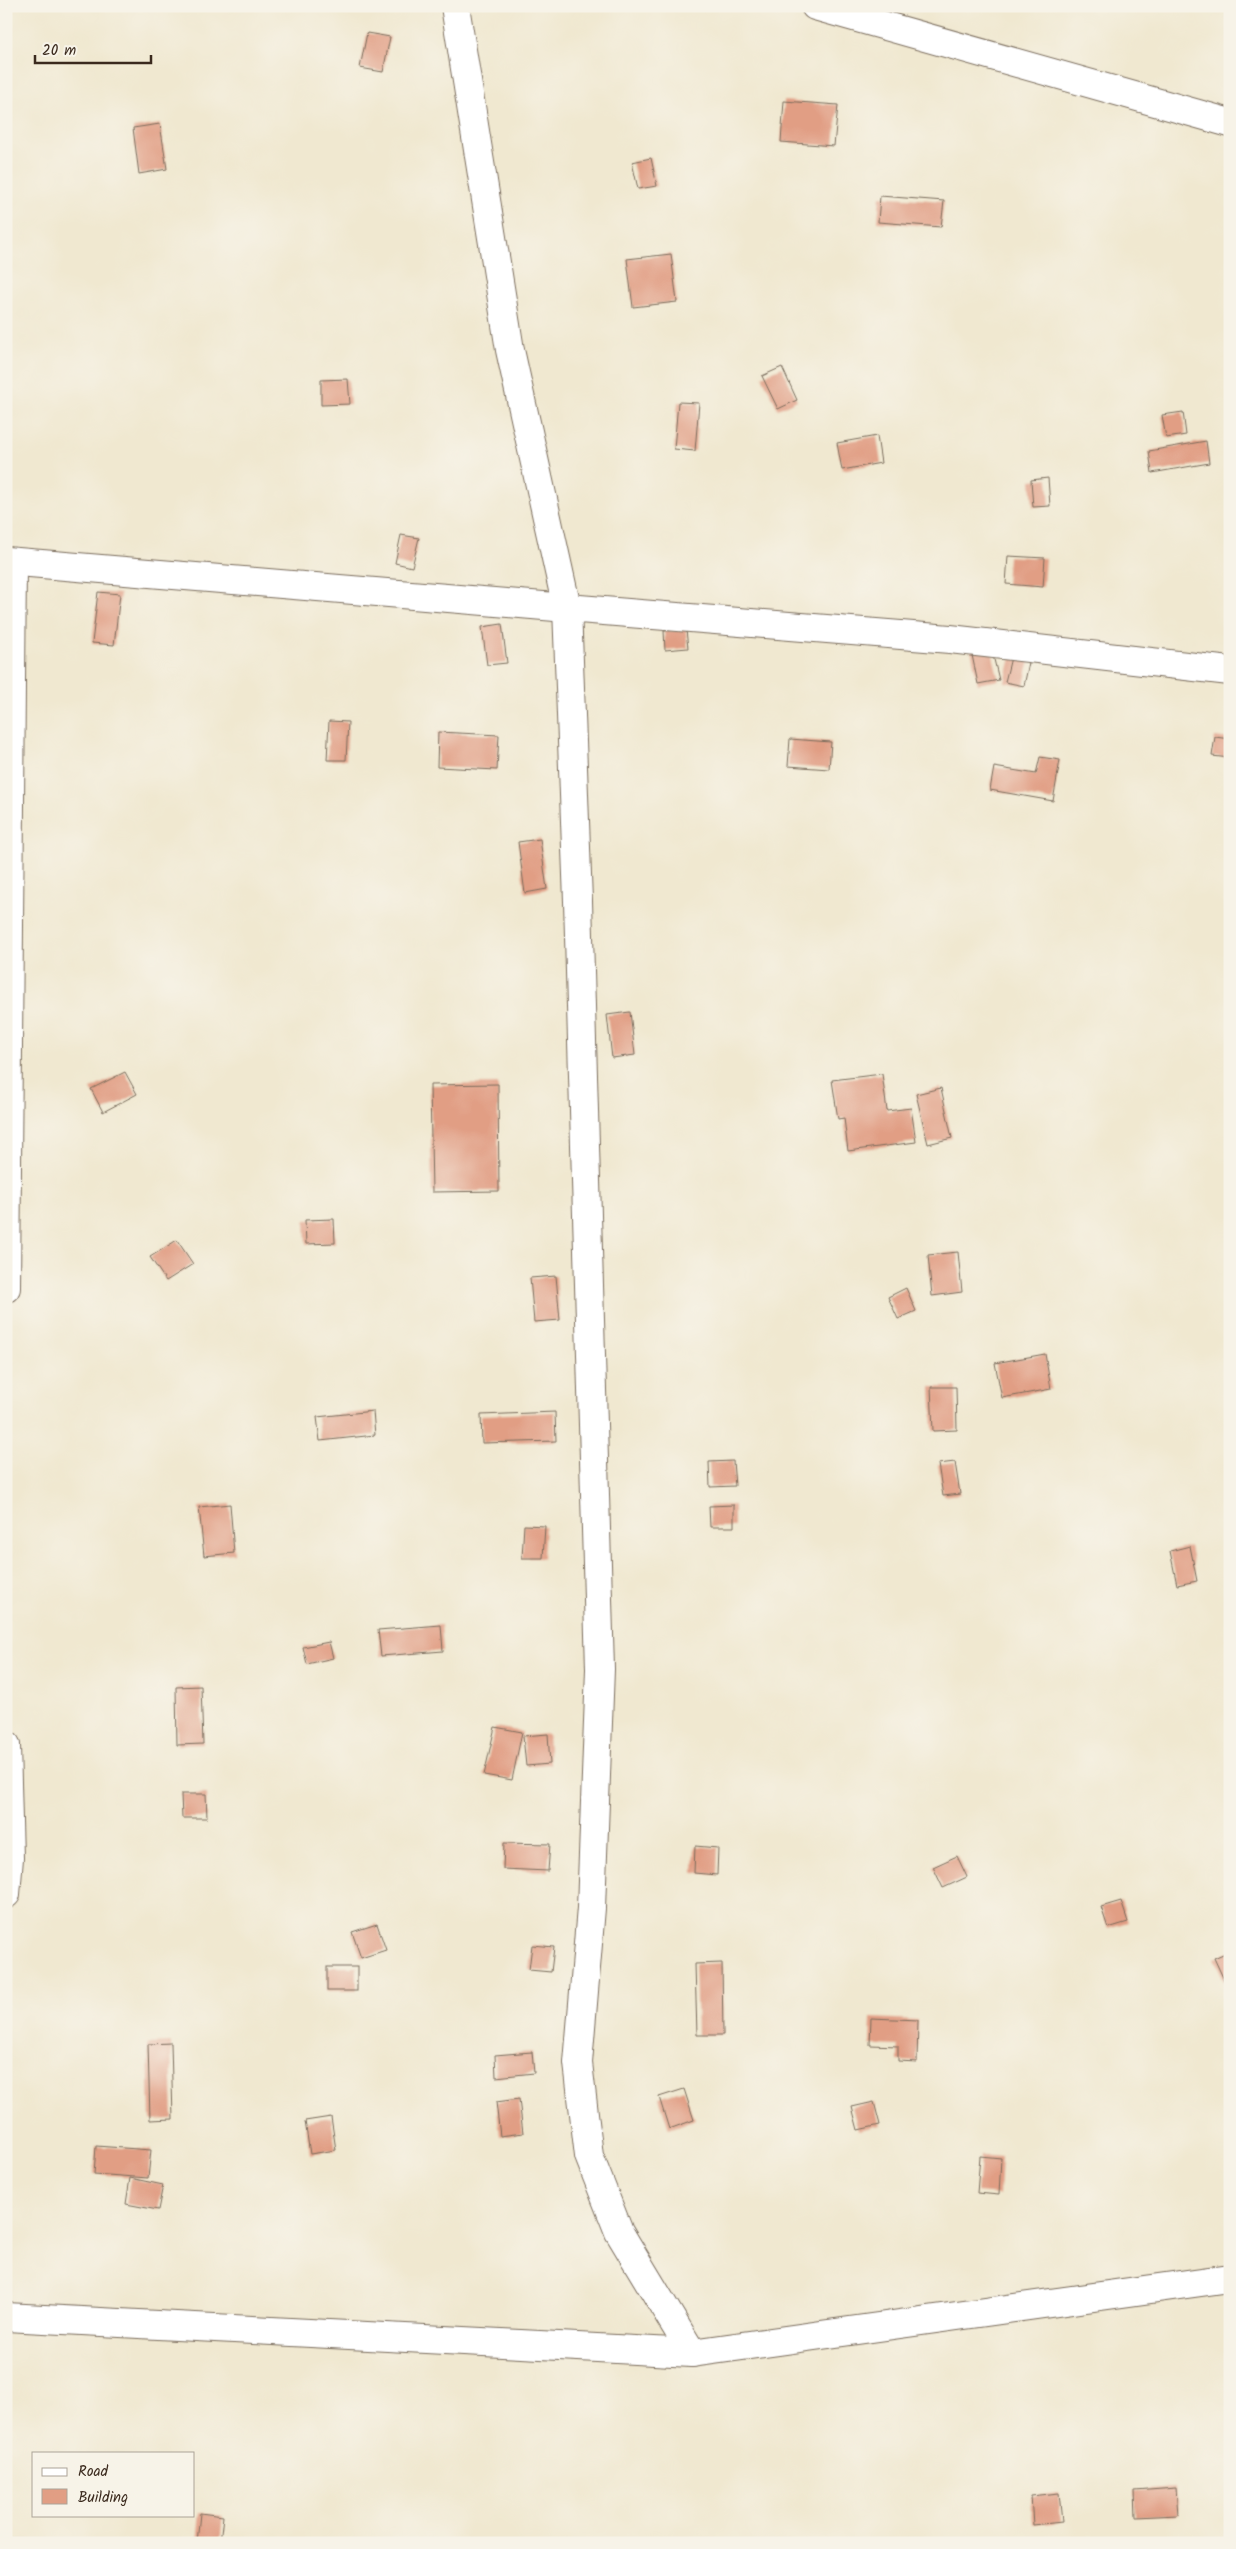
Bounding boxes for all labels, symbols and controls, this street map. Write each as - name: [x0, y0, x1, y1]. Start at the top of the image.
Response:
- scale bar: [35, 32, 151, 64]
- text: 20 m: [42, 39, 76, 63]
- legend: [32, 2452, 195, 2516]
- text: Road: [78, 2460, 109, 2484]
- text: Building: [78, 2486, 128, 2510]

